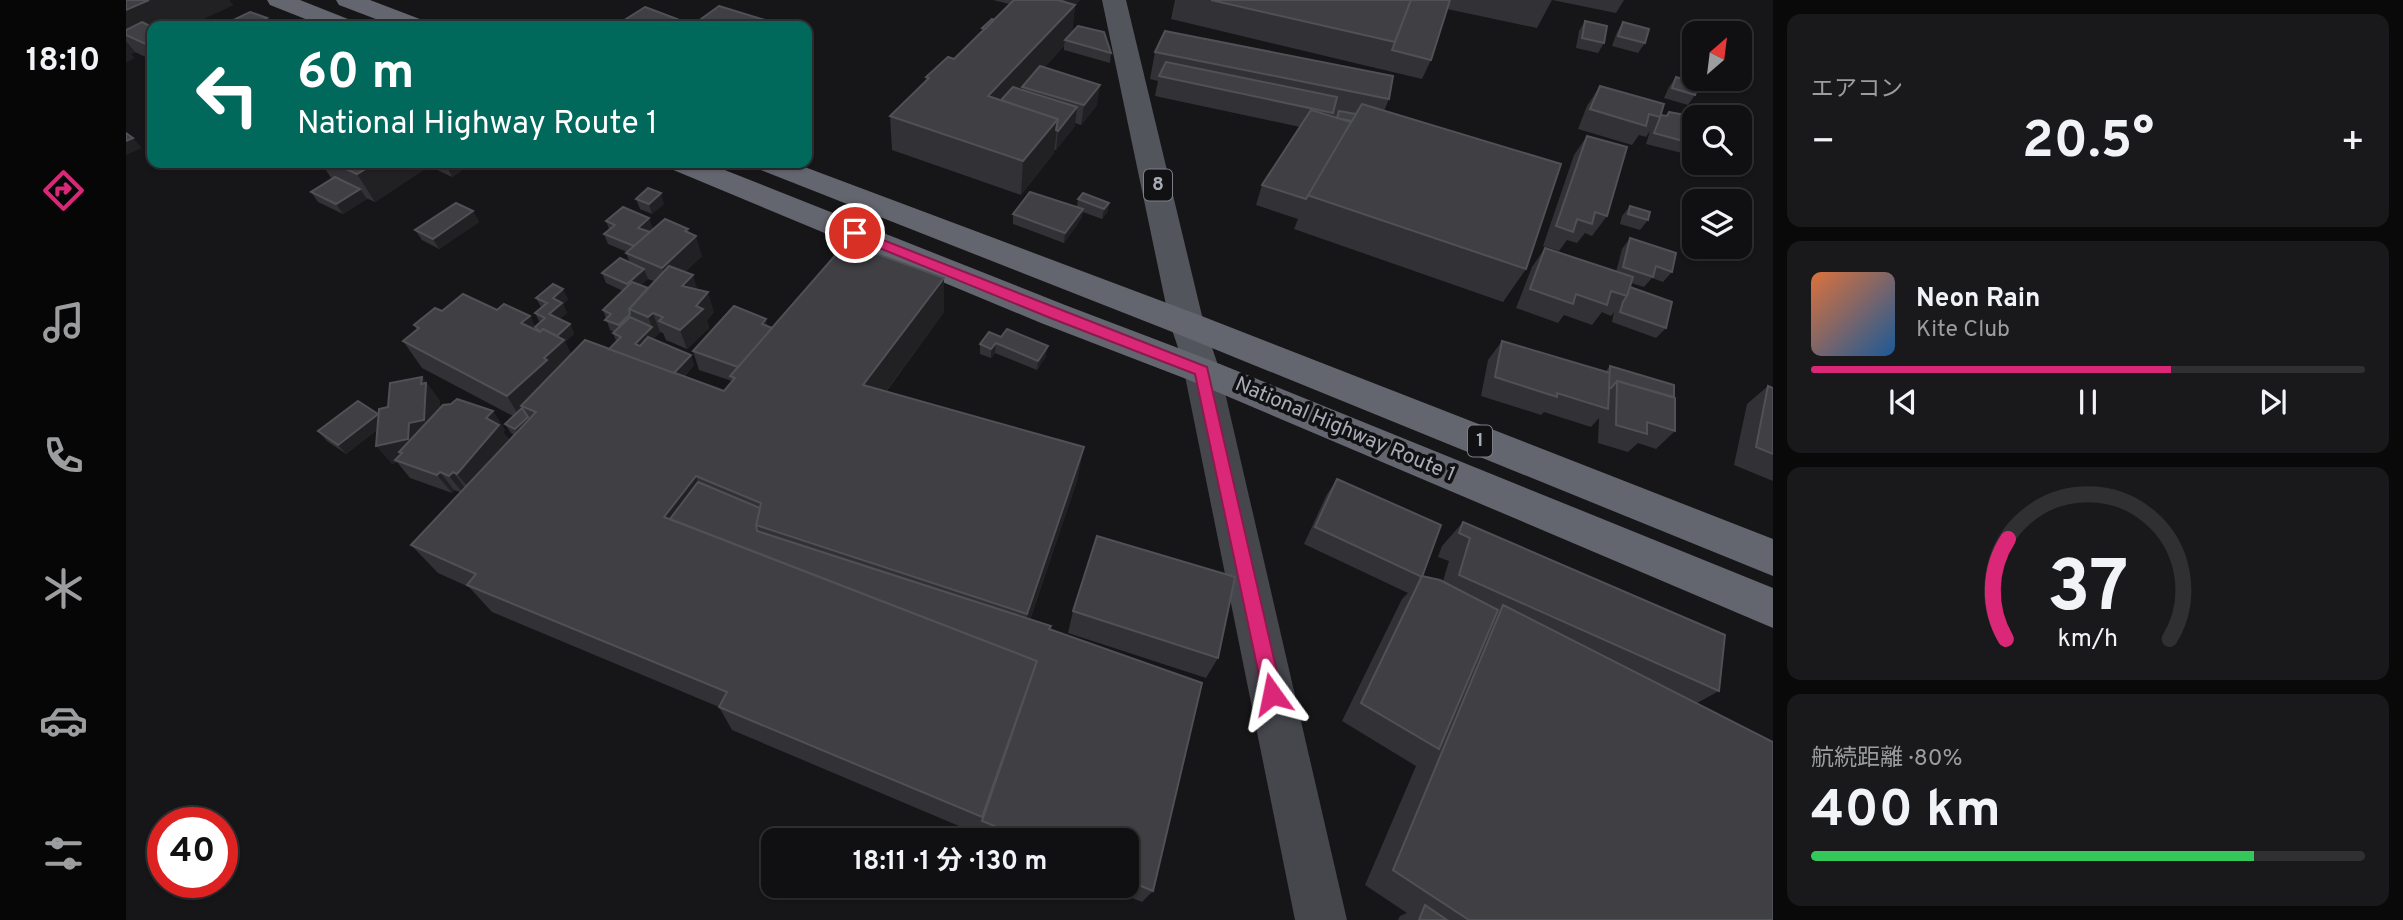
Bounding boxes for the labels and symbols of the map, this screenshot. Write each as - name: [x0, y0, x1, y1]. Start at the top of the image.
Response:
- north arrow: [1682, 21, 1752, 91]
- road number: 8: [1144, 169, 1172, 200]
- pin: [825, 203, 885, 263]
- street label: National Highway Route 1: [1231, 371, 1459, 489]
- road number: 1: [1468, 426, 1492, 456]
- position arrow: [1235, 657, 1309, 731]
- speed limit sign: 40: [147, 807, 238, 898]

